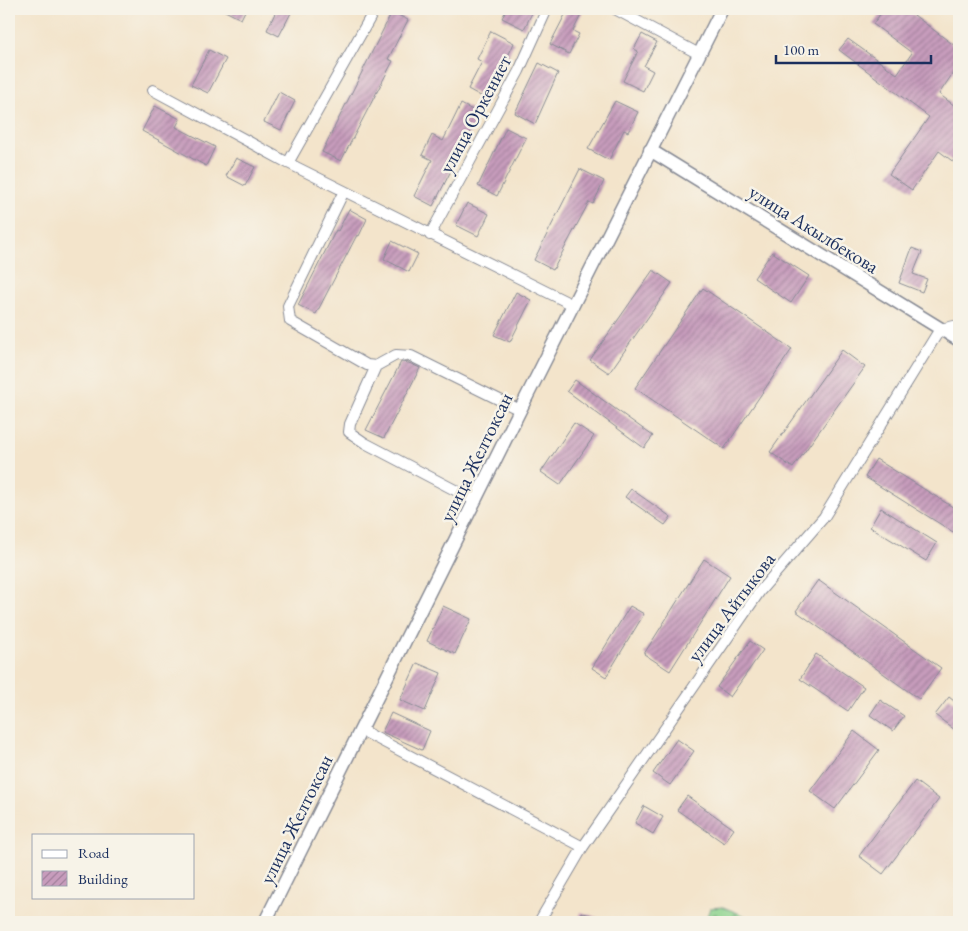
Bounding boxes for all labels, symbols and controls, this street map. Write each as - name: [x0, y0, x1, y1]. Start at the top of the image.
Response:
- scale bar: [776, 32, 930, 64]
- text: 100 m: [783, 40, 820, 59]
- street label: улица Оркениет: [433, 50, 517, 178]
- street label: улица Акылбекова: [744, 179, 884, 279]
- street label: улица Желтоксан: [433, 388, 519, 526]
- street label: улица Айтыкова: [681, 547, 781, 667]
- street label: улица Желтоксан: [253, 750, 339, 888]
- legend: [32, 834, 195, 898]
- text: Road: [78, 843, 110, 862]
- text: Building: [78, 869, 128, 888]

